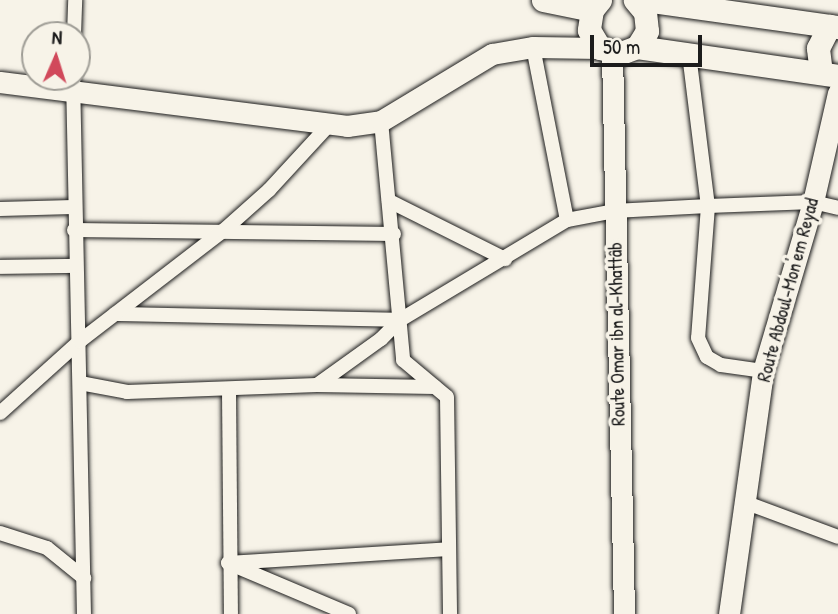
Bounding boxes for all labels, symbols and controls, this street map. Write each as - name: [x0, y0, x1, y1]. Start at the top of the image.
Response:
- north arrow: [21, 21, 91, 91]
- scale bar: [593, 21, 705, 65]
- text: N: [51, 24, 63, 50]
- text: 50 m: [603, 32, 640, 61]
- street label: Route Abdoul-Mon'em Reyad: [752, 196, 824, 384]
- street label: Route Omar ibn al-Khattâb: [604, 242, 630, 426]

